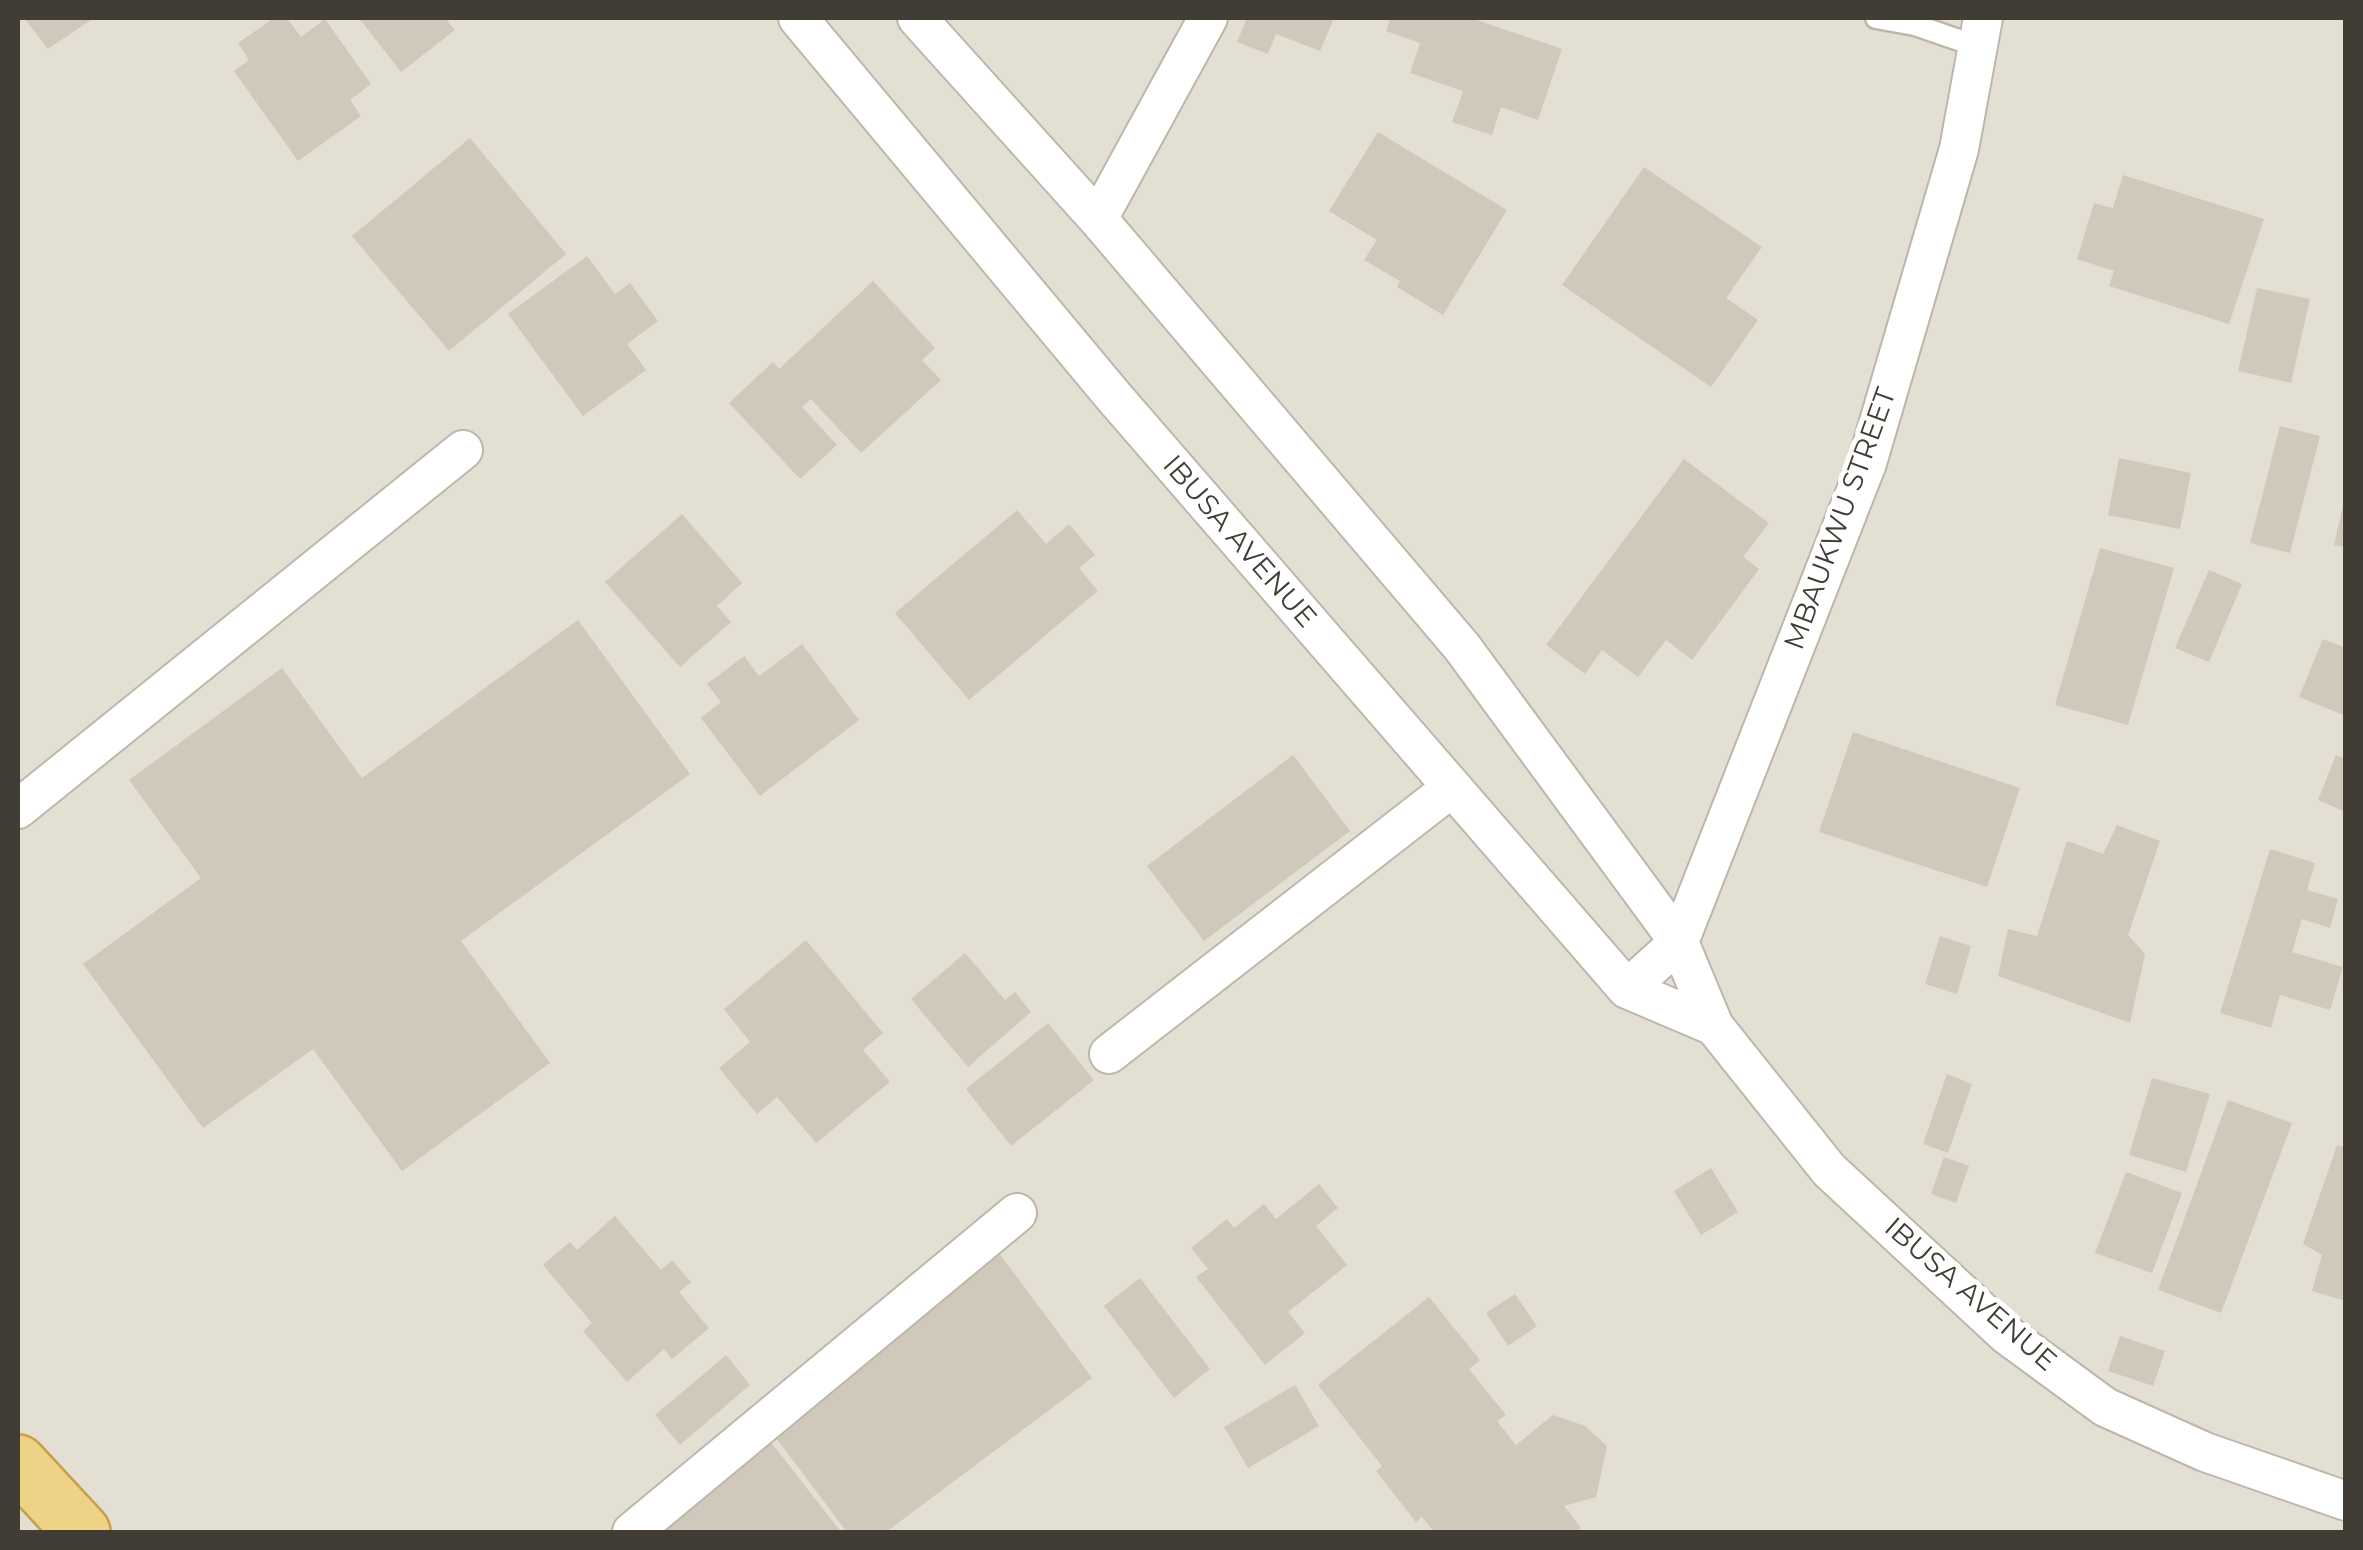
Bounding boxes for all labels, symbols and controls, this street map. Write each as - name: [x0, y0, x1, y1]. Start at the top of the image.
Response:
- street label: MBAUKWU STREET: [1778, 384, 1904, 654]
- street label: IBUSA AVENUE: [1155, 449, 1323, 635]
- street label: IBUSA AVENUE: [1877, 1211, 2063, 1379]

